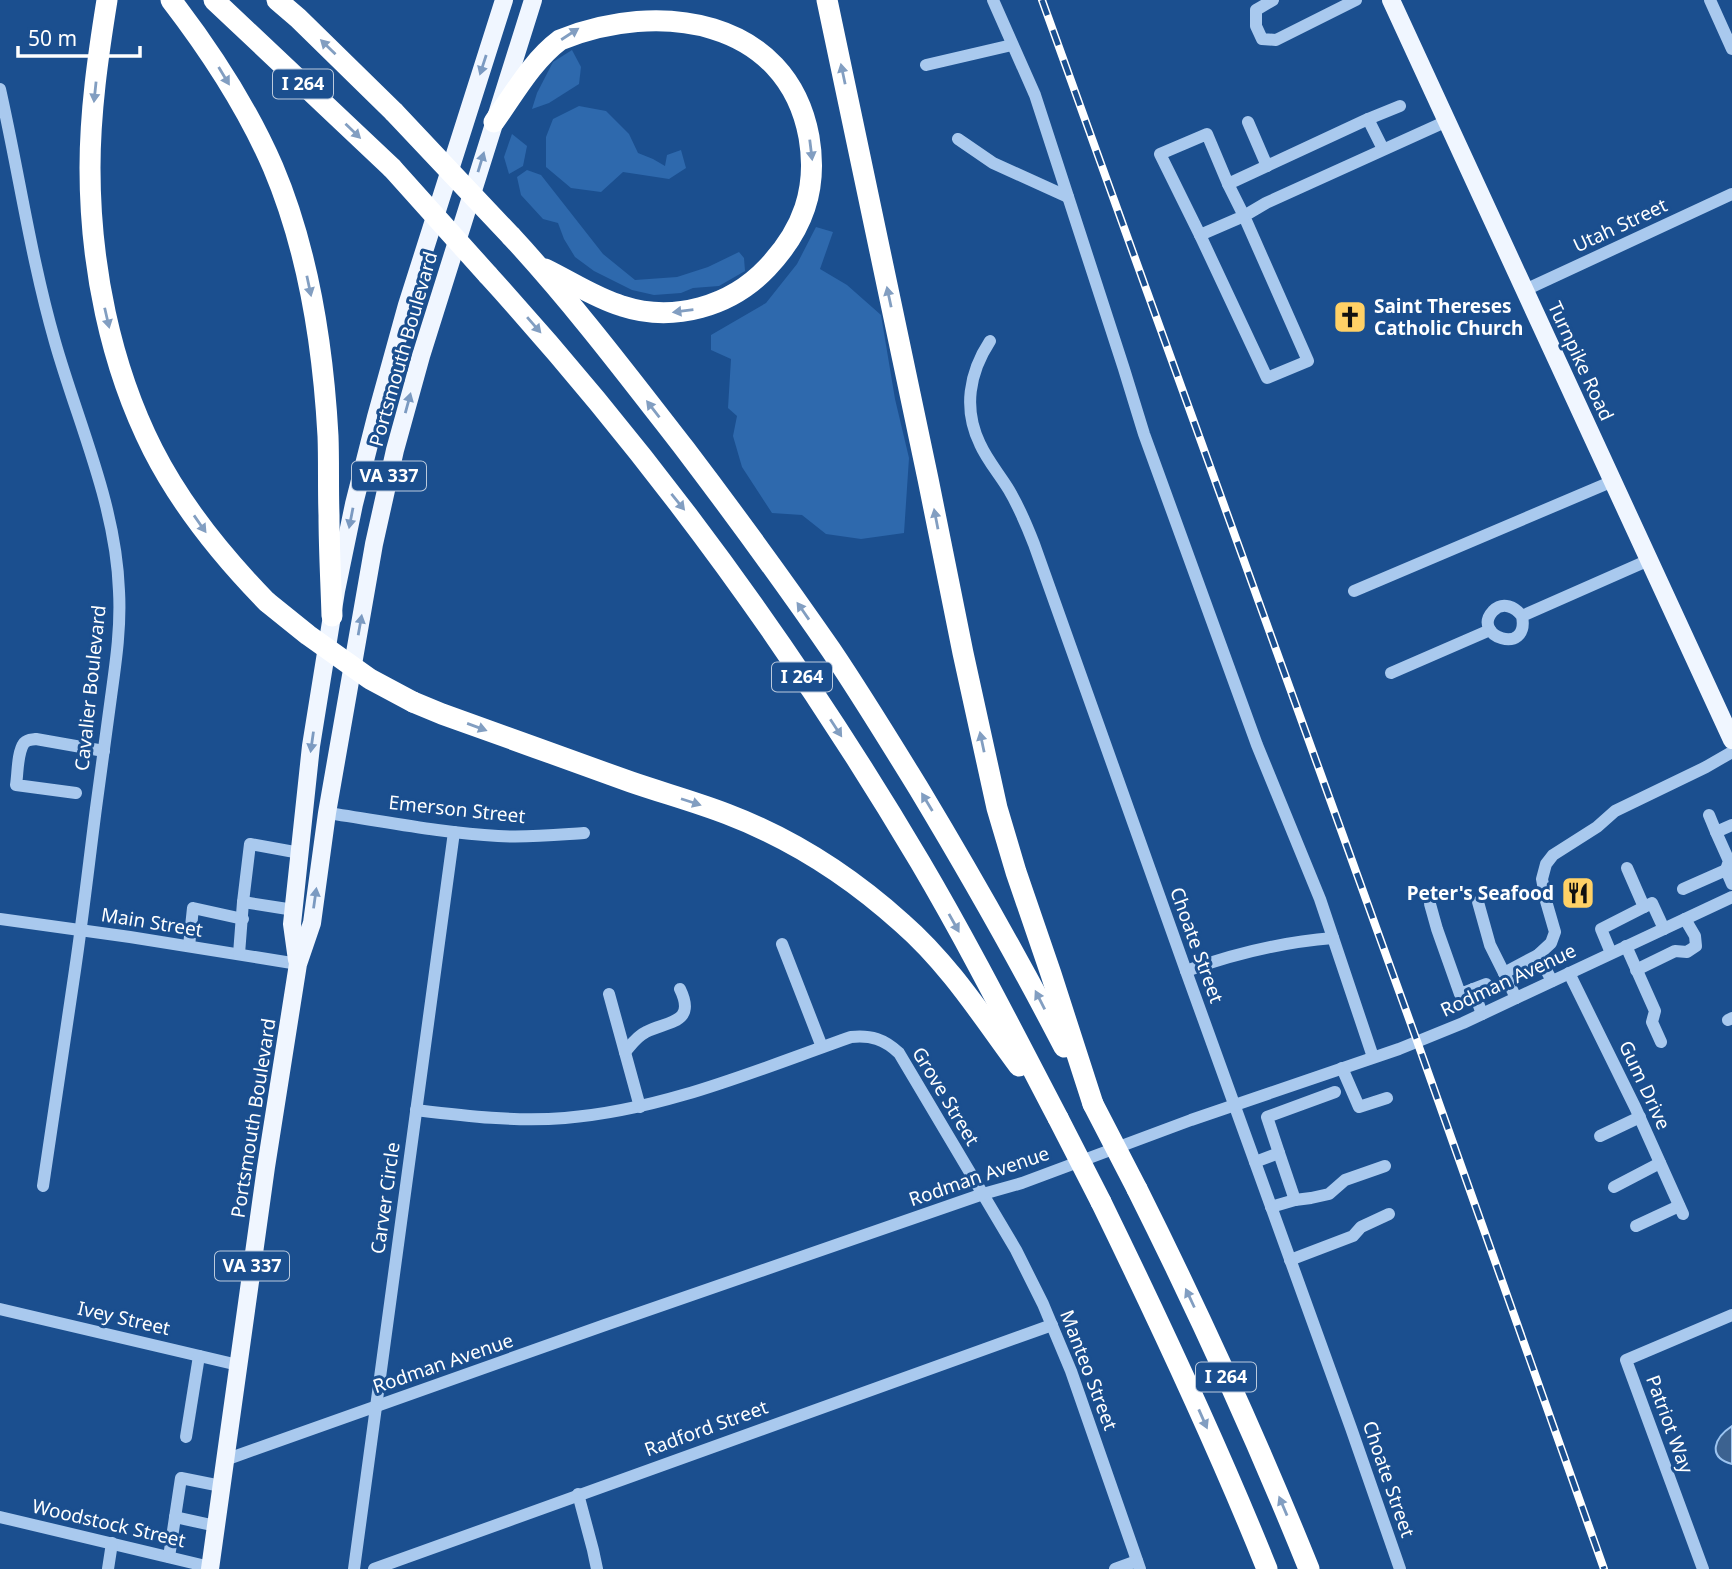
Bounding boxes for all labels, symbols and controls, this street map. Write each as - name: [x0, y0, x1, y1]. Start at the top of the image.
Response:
- scale bar: [18, 14, 140, 58]
- text: 50 m: [28, 24, 77, 52]
- one-way arrow: [560, 28, 580, 41]
- one-way arrow: [320, 40, 337, 56]
- one-way arrow: [478, 55, 488, 76]
- one-way arrow: [837, 63, 848, 85]
- one-way arrow: [218, 67, 230, 86]
- road number: I 264: [273, 70, 333, 98]
- one-way arrow: [89, 81, 100, 103]
- one-way arrow: [344, 122, 361, 138]
- one-way arrow: [805, 140, 816, 162]
- one-way arrow: [477, 151, 487, 172]
- street label: Utah Street: [1569, 192, 1671, 258]
- street label: Portsmouth Boulevard: [363, 249, 443, 449]
- one-way arrow: [304, 275, 315, 297]
- one-way arrow: [884, 286, 895, 308]
- place label: Saint Thereses Catholic Church: [1374, 293, 1523, 341]
- street label: Turnpike Road: [1542, 297, 1620, 425]
- church icon: Saint Thereses Catholic Church: [1331, 298, 1369, 336]
- one-way arrow: [672, 306, 694, 317]
- one-way arrow: [102, 307, 113, 329]
- one-way arrow: [526, 316, 542, 334]
- one-way arrow: [403, 392, 414, 414]
- one-way arrow: [646, 400, 661, 418]
- road number: VA 337: [352, 462, 426, 490]
- one-way arrow: [670, 492, 685, 510]
- one-way arrow: [346, 507, 357, 529]
- one-way arrow: [931, 508, 942, 530]
- one-way arrow: [193, 515, 207, 533]
- one-way arrow: [796, 602, 810, 620]
- street label: Cavalier Boulevard: [68, 604, 112, 772]
- one-way arrow: [355, 614, 366, 636]
- road number: I 264: [772, 662, 832, 692]
- one-way arrow: [829, 719, 842, 738]
- one-way arrow: [466, 721, 487, 732]
- one-way arrow: [977, 731, 988, 753]
- one-way arrow: [306, 732, 317, 754]
- street label: Emerson Street: [387, 789, 527, 829]
- one-way arrow: [920, 793, 933, 812]
- one-way arrow: [681, 797, 702, 808]
- restaurant icon: Peter's Seafood: [1559, 874, 1597, 912]
- place label: Peter's Seafood: [1407, 880, 1554, 906]
- street label: Choate Street: [1164, 883, 1230, 1007]
- one-way arrow: [310, 887, 321, 909]
- street label: Main Street: [99, 901, 205, 943]
- one-way arrow: [948, 913, 960, 932]
- street label: Rodman Avenue: [1436, 937, 1580, 1023]
- one-way arrow: [1034, 990, 1045, 1010]
- street label: Portsmouth Boulevard: [224, 1016, 282, 1220]
- street label: Gum Drive: [1613, 1036, 1677, 1134]
- street label: Grove Street: [906, 1042, 986, 1150]
- street label: Carver Circle: [364, 1140, 406, 1256]
- street label: Rodman Avenue: [905, 1140, 1053, 1212]
- road number: VA 337: [215, 1252, 289, 1280]
- one-way arrow: [1184, 1288, 1196, 1308]
- street label: Ivey Street: [75, 1295, 173, 1341]
- street label: Manteo Street: [1054, 1306, 1124, 1434]
- street label: Rodman Avenue: [369, 1327, 517, 1399]
- road number: I 264: [1196, 1362, 1256, 1392]
- street label: Patriot Way: [1640, 1371, 1700, 1477]
- street label: Radford Street: [641, 1394, 771, 1462]
- one-way arrow: [1197, 1409, 1209, 1429]
- street label: Choate Street: [1357, 1417, 1421, 1541]
- street label: Woodstock Street: [30, 1493, 188, 1553]
- one-way arrow: [1277, 1495, 1288, 1516]

